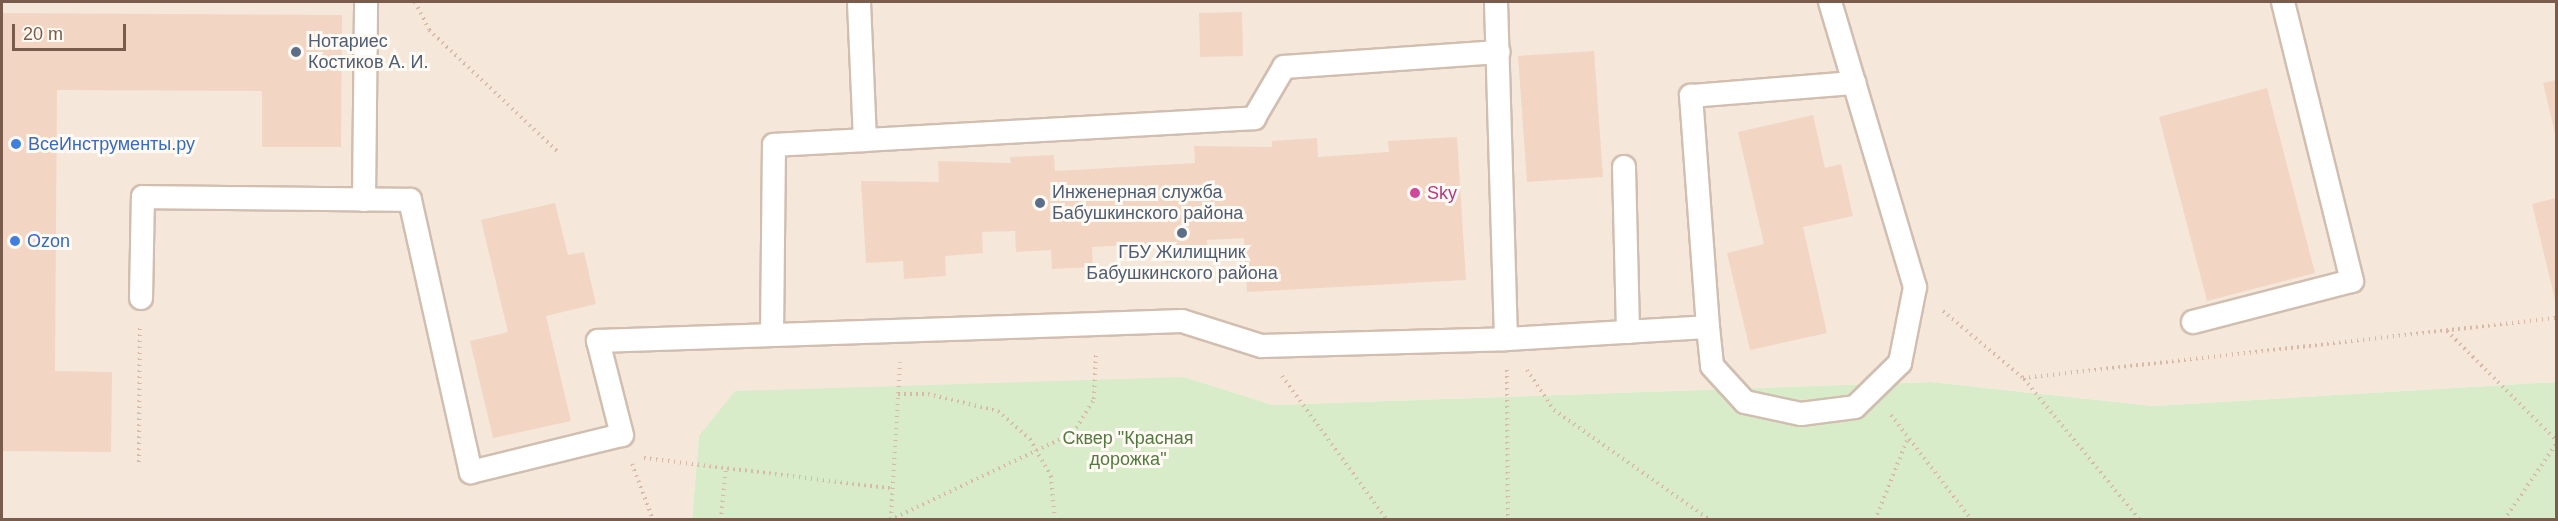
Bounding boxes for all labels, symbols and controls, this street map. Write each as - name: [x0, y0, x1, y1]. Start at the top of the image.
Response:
- scale bar: [15, 12, 129, 50]
- text: 20 m: [23, 24, 63, 44]
- place label: Нотариec Костиков А. И.: [308, 31, 428, 74]
- marker: Нотариec Костиков А. И.: [289, 45, 303, 59]
- place label: ВсеИнструменты.ру: [28, 133, 195, 155]
- marker: ВсеИнструменты.ру: [9, 137, 23, 151]
- place label: Инженерная служба Бабушкинского района: [1052, 182, 1243, 224]
- place label: Sky: [1427, 182, 1457, 204]
- marker: Sky: [1408, 186, 1422, 200]
- marker: Инженерная служба Бабушкинского района: [1033, 196, 1047, 210]
- marker: ГБУ Жилищник Бабушкинского района: [1175, 226, 1189, 240]
- place label: Ozon: [27, 230, 70, 252]
- marker: Ozon: [8, 234, 22, 248]
- place label: ГБУ Жилищник Бабушкинского района: [1086, 242, 1278, 284]
- park label: Сквер "Красная дорожка": [1063, 428, 1193, 470]

